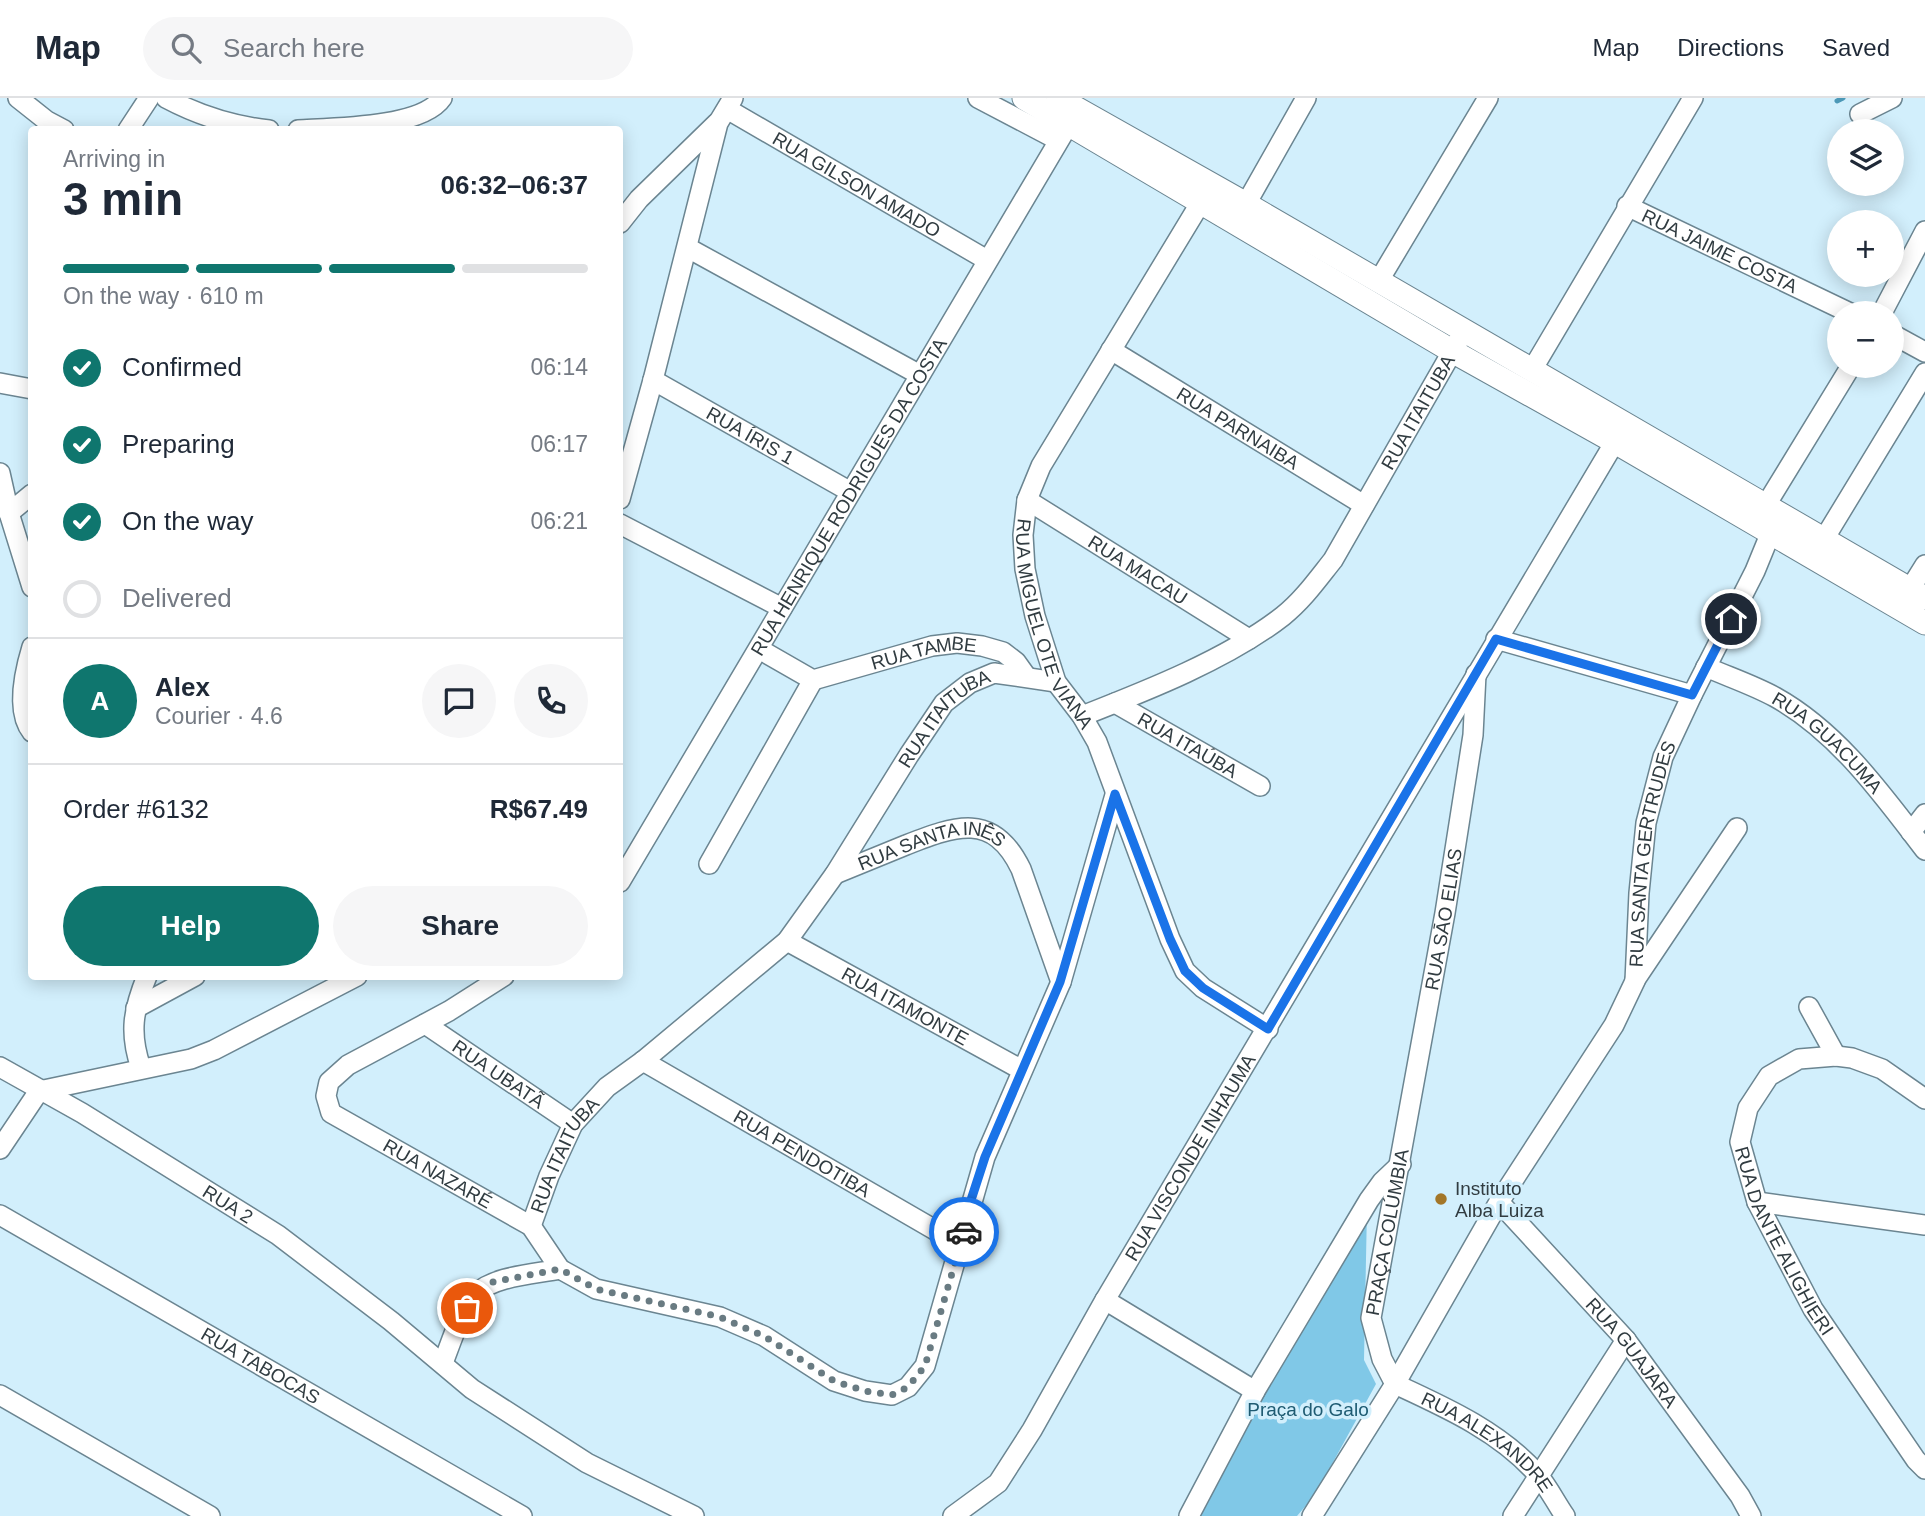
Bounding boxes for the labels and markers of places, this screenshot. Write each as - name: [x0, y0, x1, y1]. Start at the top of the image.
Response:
- pin: [1701, 589, 1761, 649]
- place label: Instituto Alba Luiza: [1455, 1178, 1544, 1221]
- marker: Instituto Alba Luiza: [1433, 1191, 1449, 1207]
- pin: [437, 1278, 497, 1338]

